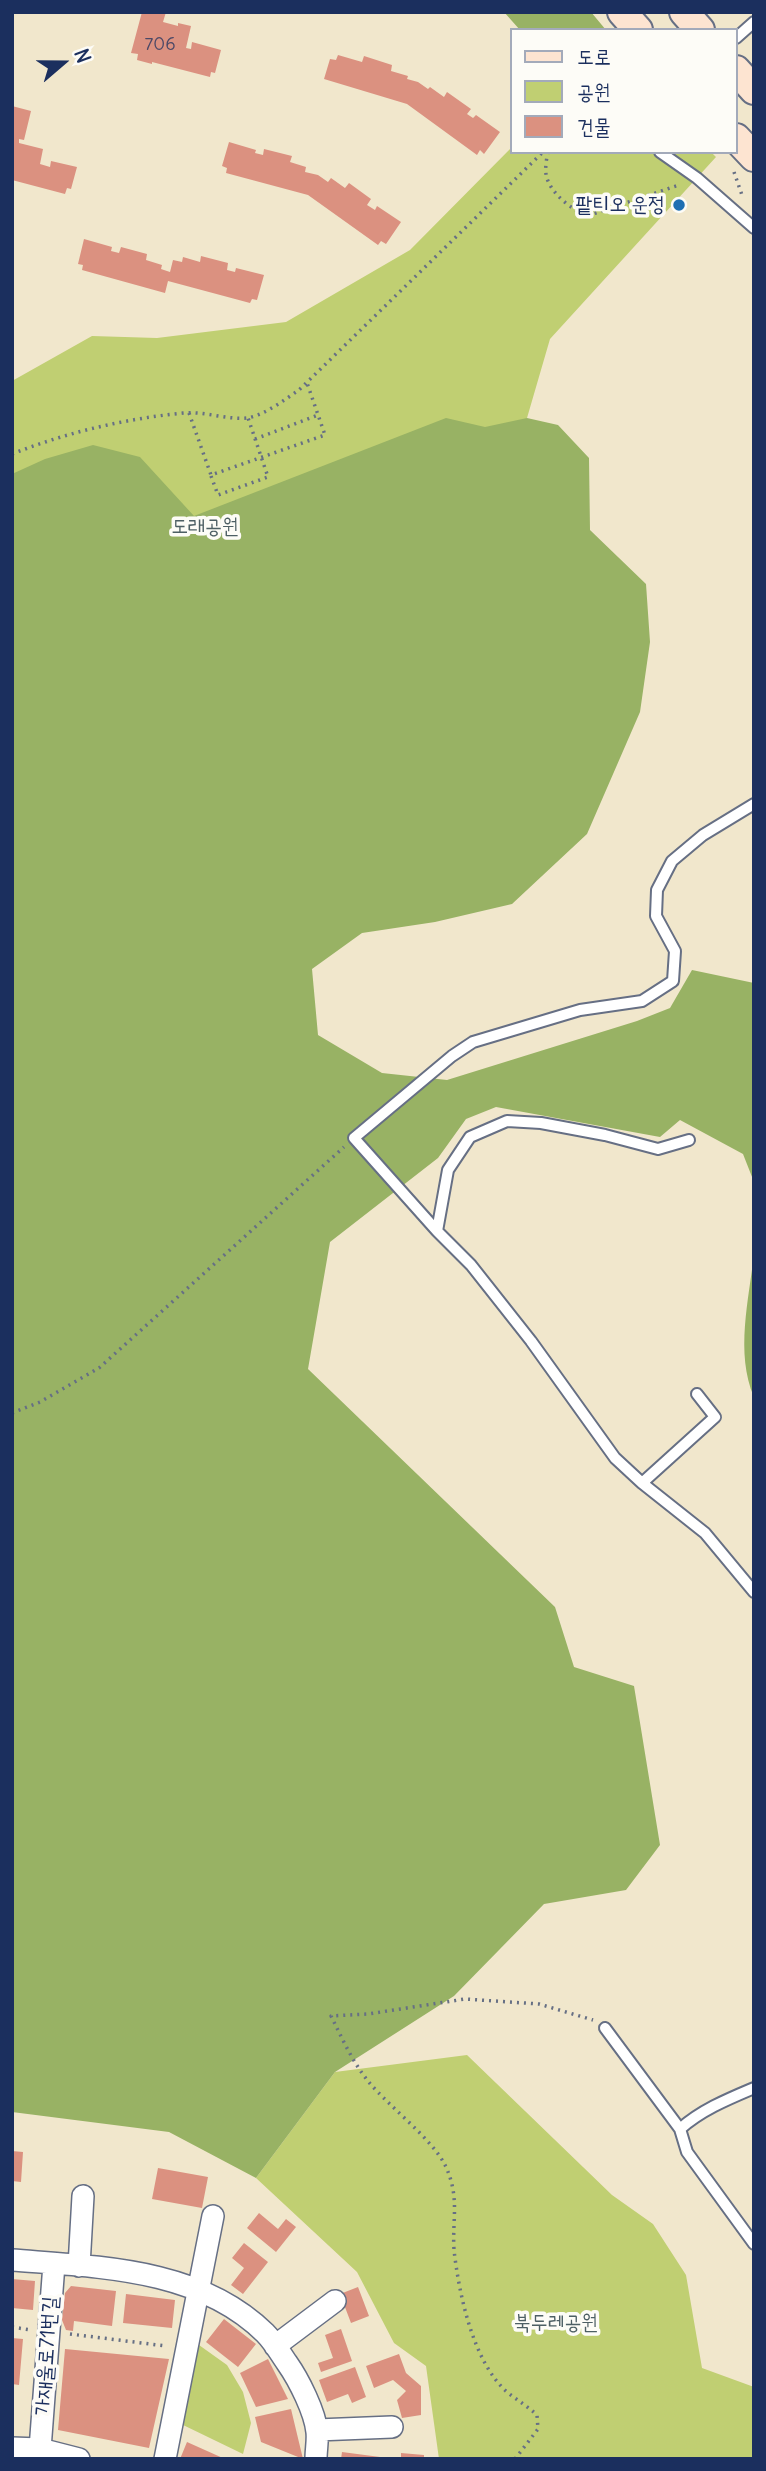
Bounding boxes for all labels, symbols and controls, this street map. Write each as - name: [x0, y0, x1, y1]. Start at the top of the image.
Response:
- north arrow: [28, 28, 98, 98]
- legend: [510, 28, 738, 154]
- house number: 706: [144, 34, 176, 56]
- text: 도로: [577, 43, 611, 70]
- text: N: [69, 46, 96, 66]
- text: 공원: [577, 78, 611, 105]
- text: 건물: [577, 113, 611, 140]
- place label: 팥티오 운정: [576, 192, 665, 218]
- marker: 팥티오 운정: [671, 197, 687, 213]
- park label: 도래공원: [171, 514, 239, 540]
- street label: 가재울로71번길: [30, 2295, 64, 2417]
- park label: 북두레공원: [514, 2310, 598, 2336]

